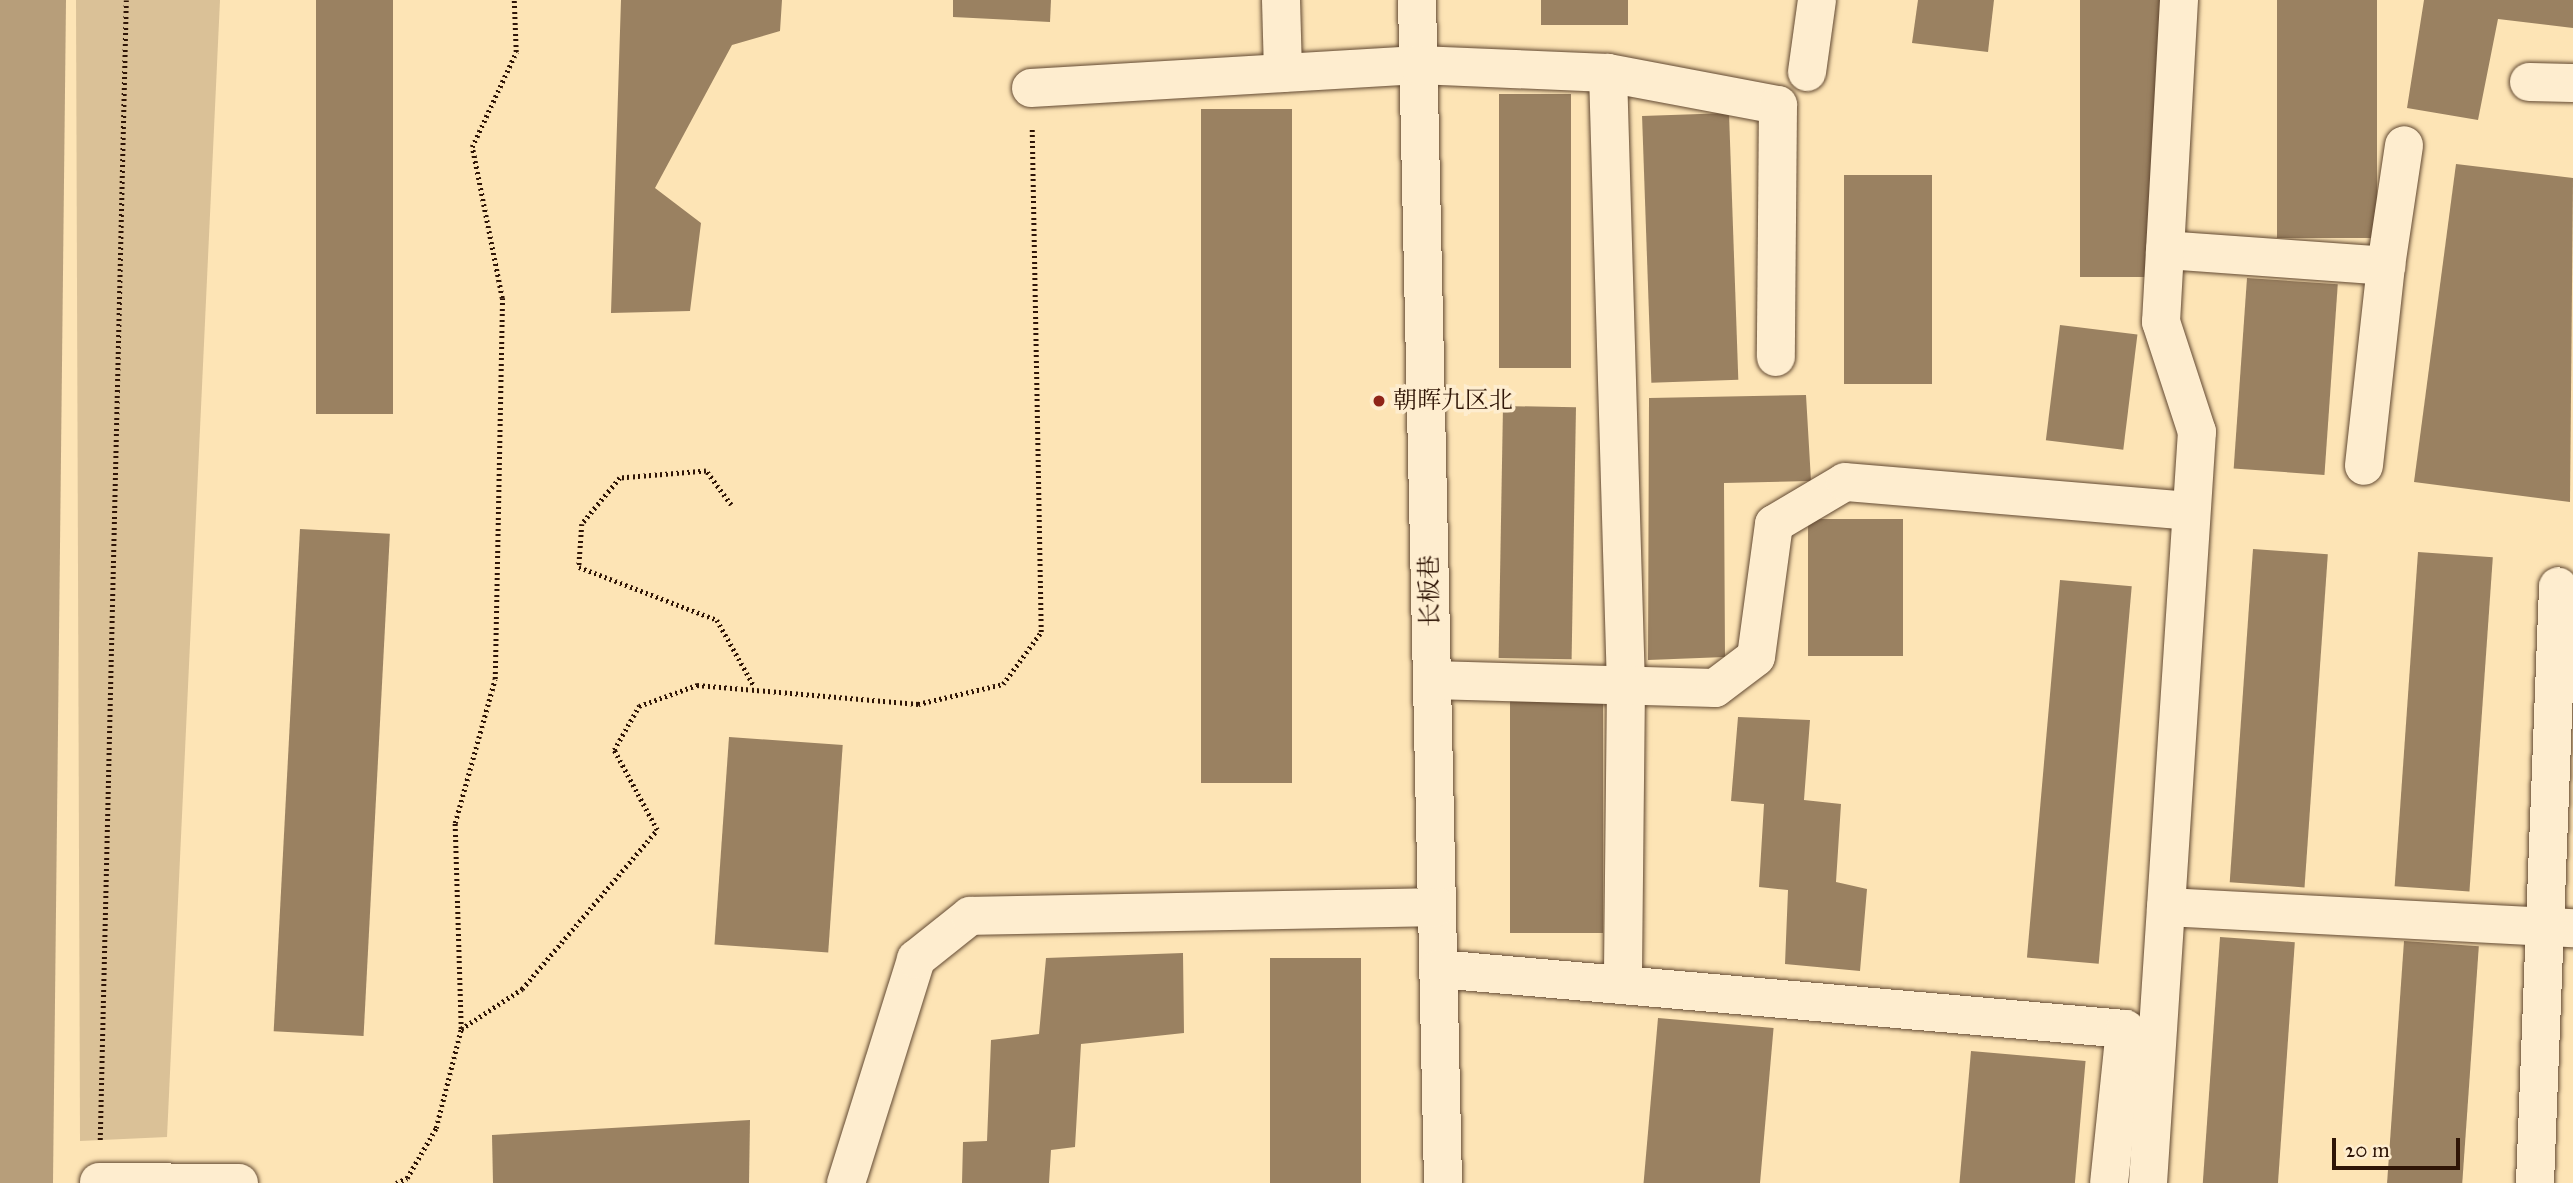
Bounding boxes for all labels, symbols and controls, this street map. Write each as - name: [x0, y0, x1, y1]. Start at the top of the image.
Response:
- place label: 朝晖九区北: [1393, 387, 1513, 415]
- marker: 朝晖九区北: [1371, 393, 1387, 409]
- street label: 长板巷: [1415, 555, 1445, 627]
- scale bar: [2335, 1124, 2463, 1168]
- text: 20 m: [2345, 1137, 2390, 1163]

